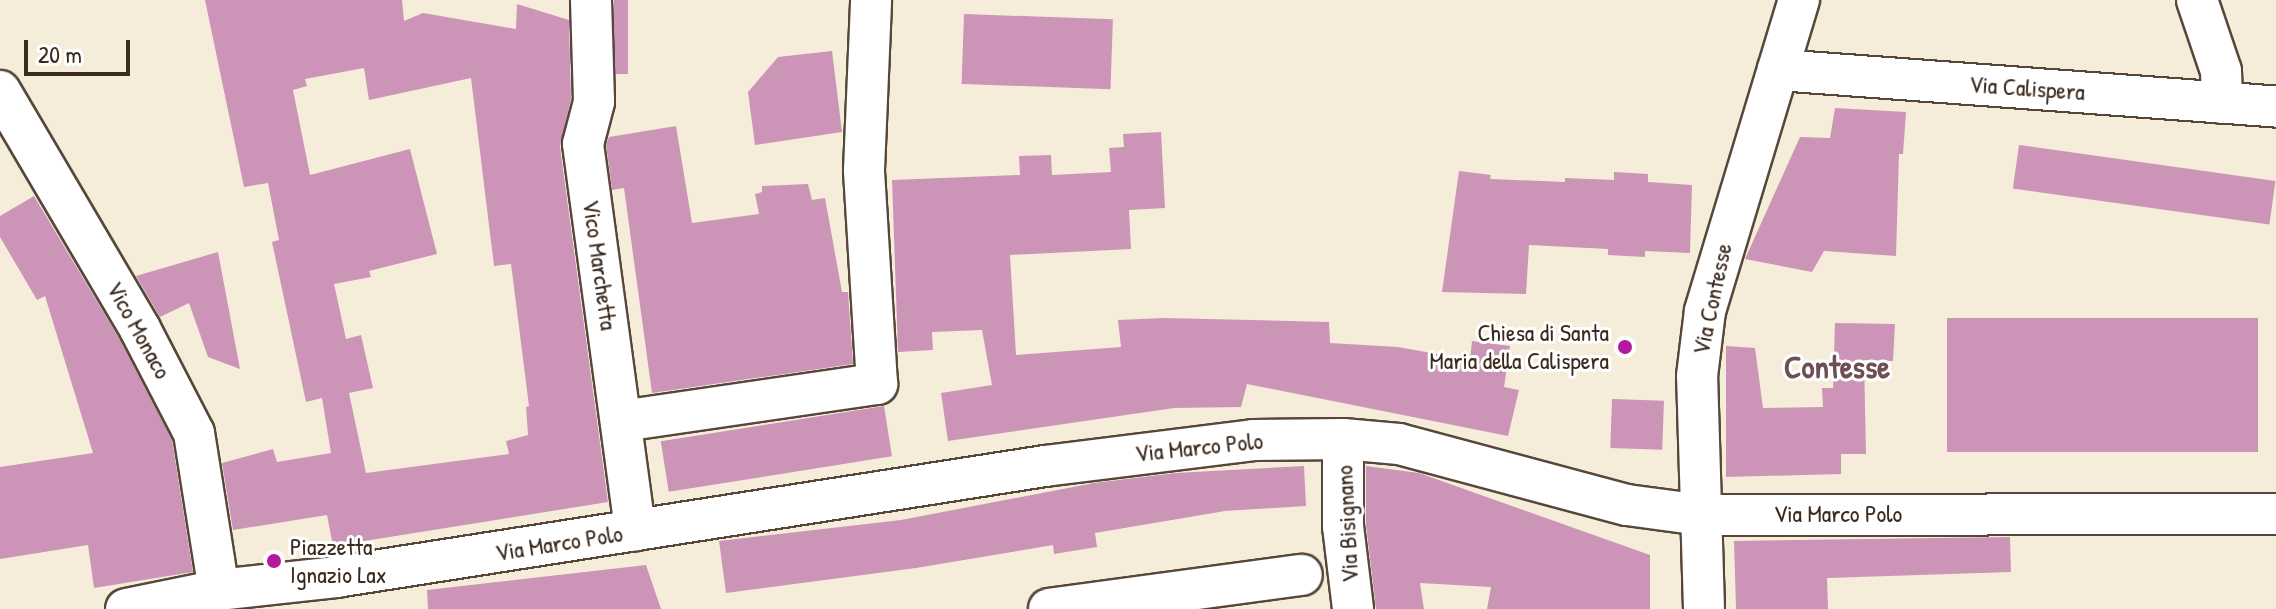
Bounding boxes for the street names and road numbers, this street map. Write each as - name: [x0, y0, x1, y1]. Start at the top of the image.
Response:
- street label: Via Calispera: [1968, 70, 2086, 106]
- street label: Vico Marchetta: [577, 198, 623, 332]
- street label: Via Contesse: [1686, 241, 1738, 357]
- street label: Vico Monaco: [101, 276, 177, 384]
- street label: Via Marco Polo: [1134, 426, 1264, 468]
- street label: Via Bisignano: [1330, 465, 1364, 583]
- street label: Via Marco Polo: [1774, 500, 1902, 528]
- street label: Via Marco Polo: [493, 519, 625, 567]

